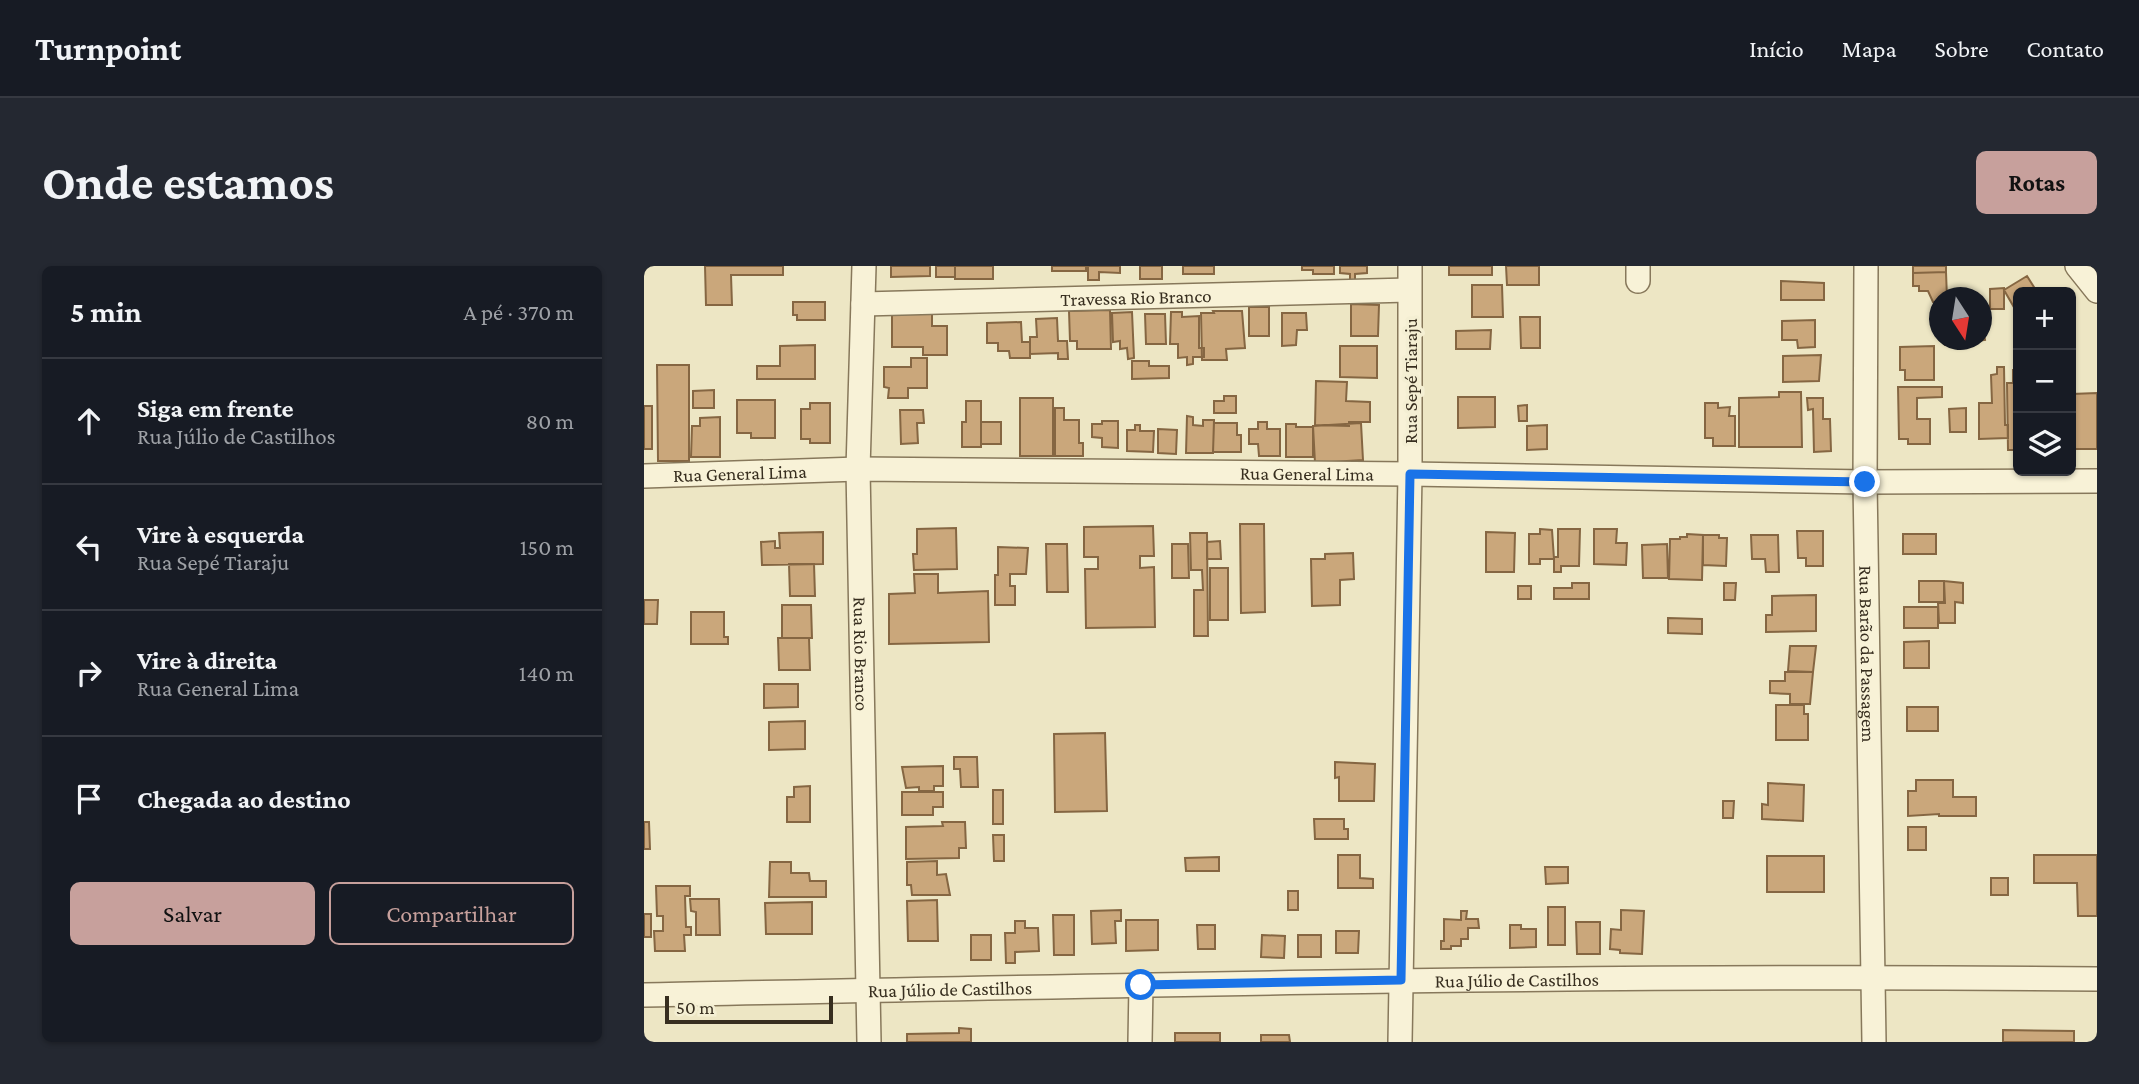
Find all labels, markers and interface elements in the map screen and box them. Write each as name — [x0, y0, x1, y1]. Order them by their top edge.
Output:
text: Turnpoint — [35, 30, 181, 67]
text: Início — [1749, 35, 1804, 62]
text: Mapa — [1842, 35, 1897, 62]
text: Sobre — [1935, 35, 1989, 62]
text: Contato — [2027, 35, 2104, 62]
button: Rotas — [1976, 151, 2097, 214]
text: Onde estamos — [42, 155, 334, 210]
street label: Travessa Rio Branco — [1060, 285, 1212, 310]
north arrow — [1929, 287, 1992, 350]
map controls — [2013, 287, 2076, 476]
button: + — [2013, 287, 2076, 350]
text: 5 min — [70, 295, 142, 328]
text: A pé · 370 m — [464, 299, 574, 325]
street label: Rua Sepé Tiaraju — [1400, 318, 1422, 444]
button: − — [2013, 350, 2076, 413]
text: Siga em frente — [137, 394, 294, 423]
icon: ahead — [70, 402, 108, 440]
text: 80 m — [526, 408, 574, 434]
button: layers — [2013, 413, 2076, 476]
text: Rua Júlio de Castilhos — [137, 423, 336, 449]
street label: Rua General Lima — [673, 461, 807, 486]
street label: Rua General Lima — [1240, 462, 1374, 485]
route end — [1849, 466, 1880, 497]
text: Vire à esquerda — [137, 520, 304, 549]
icon: left — [70, 528, 108, 566]
text: 150 m — [520, 534, 574, 560]
text: Rua Sepé Tiaraju — [137, 549, 289, 575]
street label: Rua Barão da Passagem — [1855, 565, 1879, 743]
street label: Rua Rio Branco — [849, 597, 873, 711]
text: Vire à direita — [137, 646, 277, 675]
icon: right — [70, 654, 108, 692]
text: 140 m — [519, 660, 574, 686]
text: Rua General Lima — [137, 675, 299, 701]
icon: arrive — [70, 780, 108, 818]
text: Chegada ao destino — [137, 785, 351, 814]
button: Salvar — [70, 882, 315, 945]
button: Compartilhar — [329, 882, 574, 945]
route start — [1125, 969, 1156, 1000]
street label: Rua Júlio de Castilhos — [1435, 969, 1599, 992]
street label: Rua Júlio de Castilhos — [868, 977, 1032, 1001]
scale bar — [665, 993, 833, 1025]
text: 50 m — [676, 997, 715, 1018]

